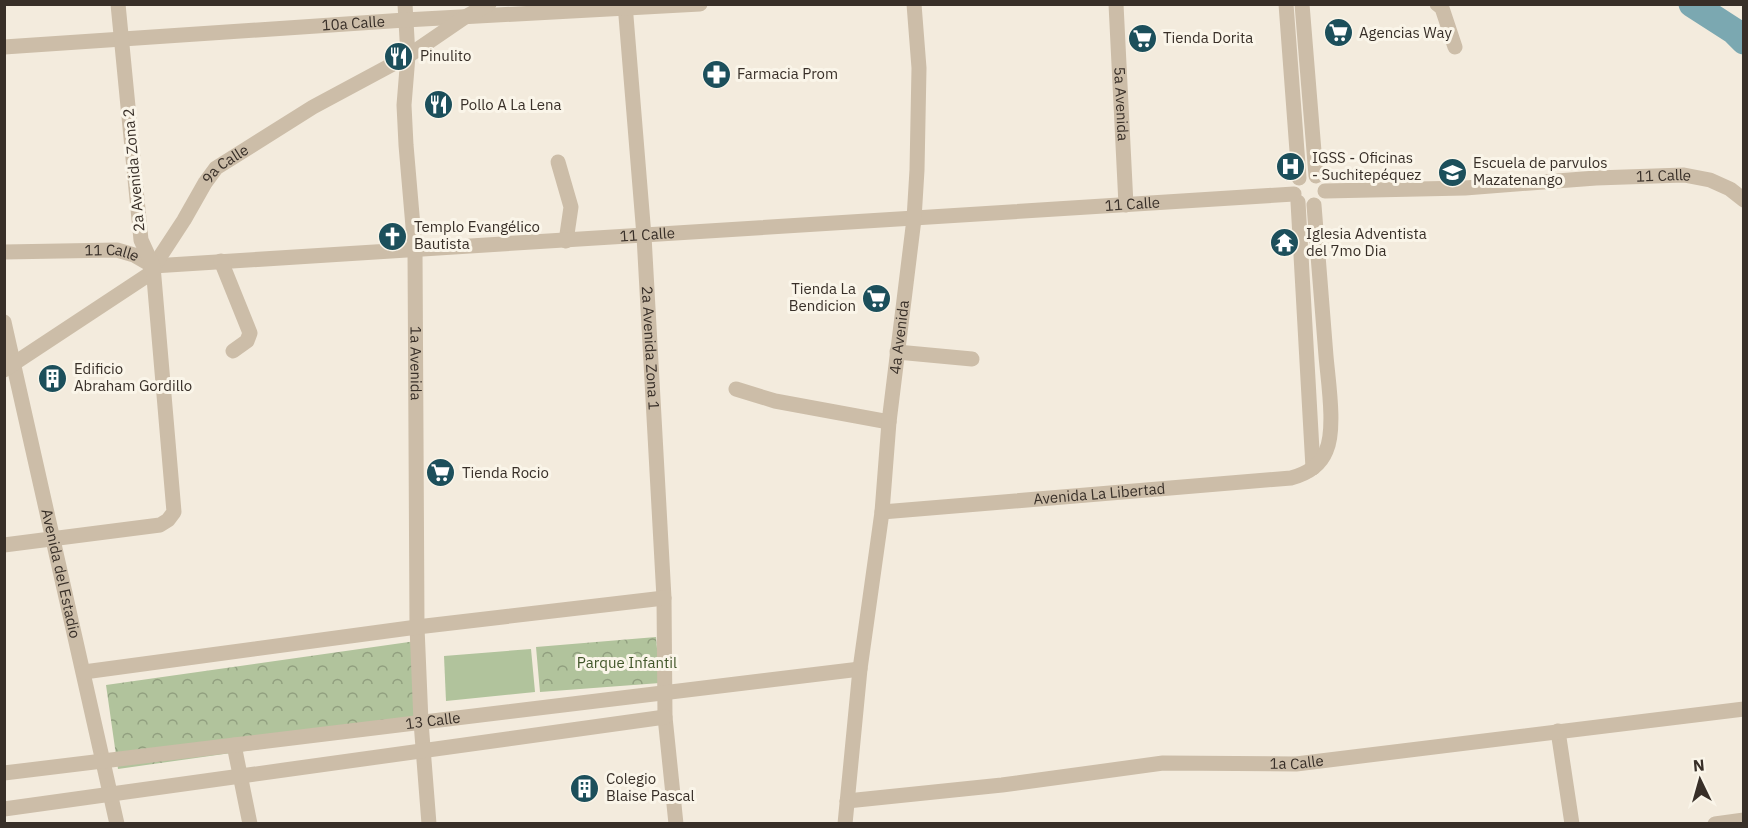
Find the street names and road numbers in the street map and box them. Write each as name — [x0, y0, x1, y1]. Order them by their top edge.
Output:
street label: 10a Calle — [321, 11, 385, 35]
street label: 5a Avenida — [1110, 66, 1133, 141]
street label: 2a Avenida Zona 2 — [119, 107, 148, 233]
street label: 9a Calle — [198, 140, 252, 187]
street label: 11 Calle — [1636, 165, 1693, 186]
street label: 11 Calle — [1104, 192, 1161, 215]
street label: 11 Calle — [619, 223, 675, 246]
street label: 11 Calle — [84, 240, 143, 265]
street label: 2a Avenida Zona 1 — [638, 286, 664, 411]
street label: 4a Avenida — [885, 299, 913, 375]
street label: 1a Avenida — [406, 326, 426, 401]
street label: Avenida La Libertad — [1033, 478, 1166, 508]
street label: Avenida del Estadio — [37, 507, 85, 640]
street label: 13 Calle — [404, 708, 461, 733]
street label: 1a Calle — [1269, 751, 1325, 773]

